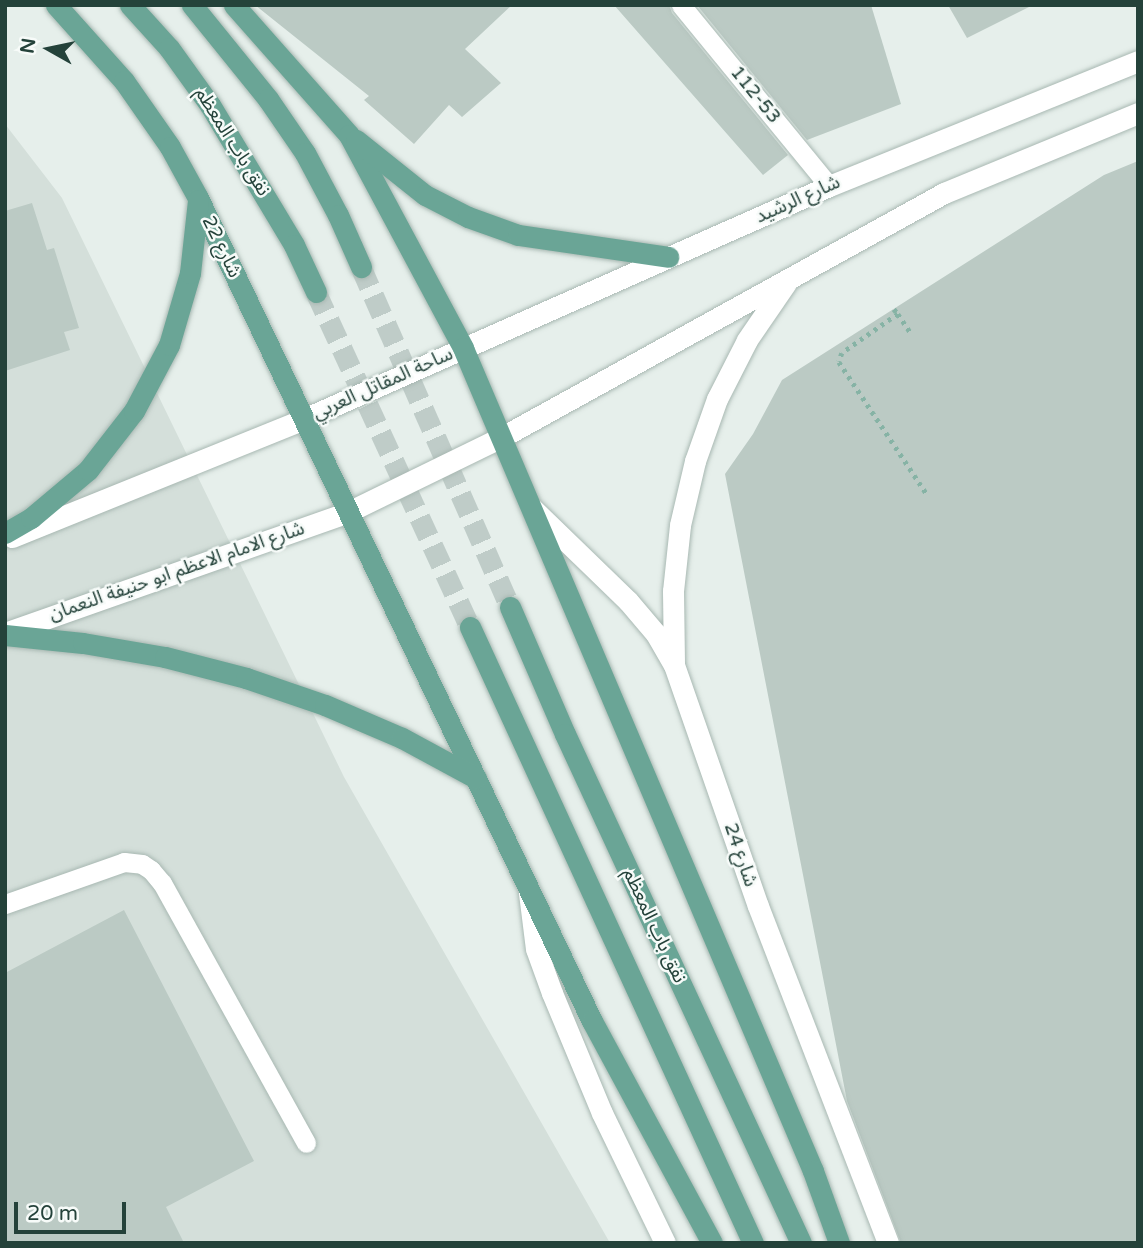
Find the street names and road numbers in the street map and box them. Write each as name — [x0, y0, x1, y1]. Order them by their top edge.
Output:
street label: 112-53 — [725, 62, 785, 128]
street label: نفق باب المعظم — [190, 83, 274, 201]
street label: شارع الرشيد — [752, 171, 844, 229]
street label: شارع 22 — [196, 212, 246, 282]
street label: ساحة المقاتل العربي — [309, 343, 457, 425]
street label: شارع الامام الاعظم ابو حنيفة النعمان — [46, 517, 308, 627]
street label: شارع 24 — [719, 820, 761, 890]
street label: نفق باب المعظم — [618, 865, 690, 987]

